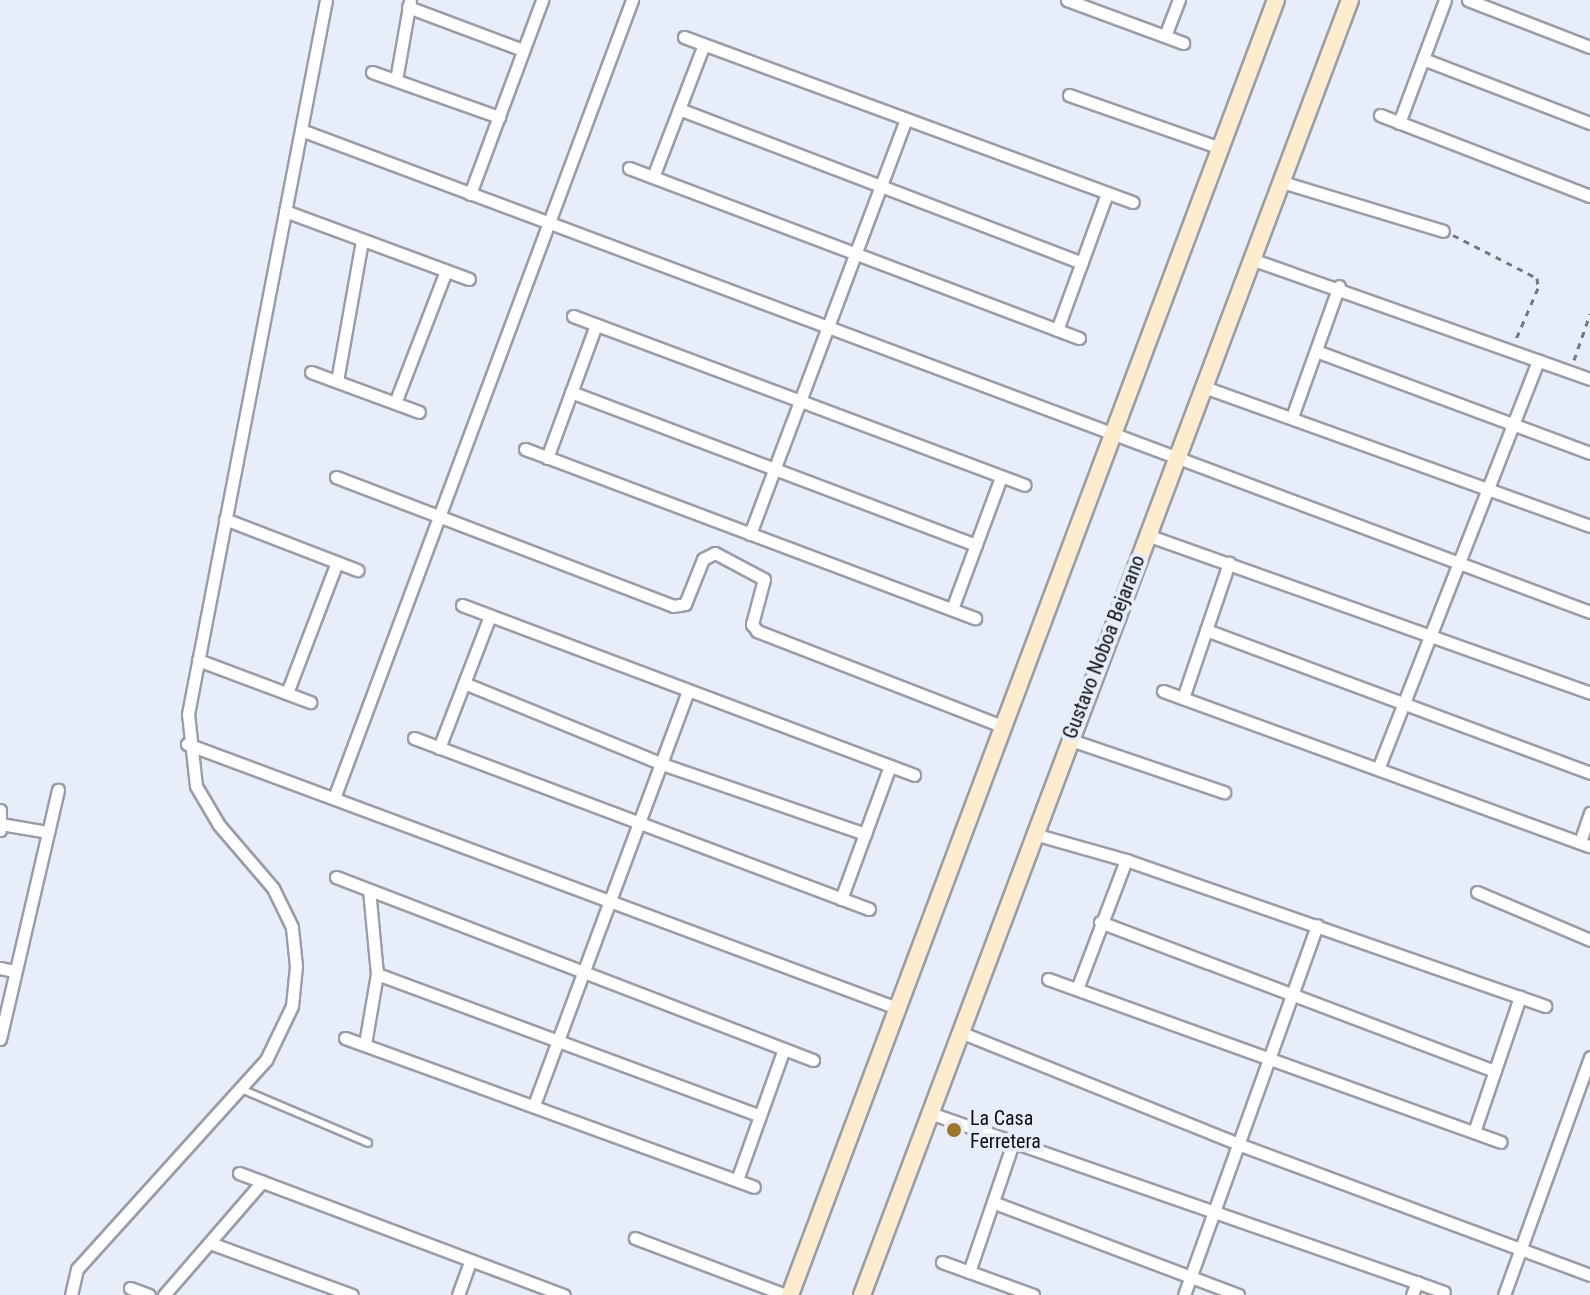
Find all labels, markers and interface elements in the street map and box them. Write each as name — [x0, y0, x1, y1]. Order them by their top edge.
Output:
street label: Gustavo Noboa Bejarano — [1058, 552, 1150, 742]
place label: La Casa Ferretera — [970, 1106, 1041, 1153]
marker: La Casa Ferretera — [945, 1121, 963, 1139]

